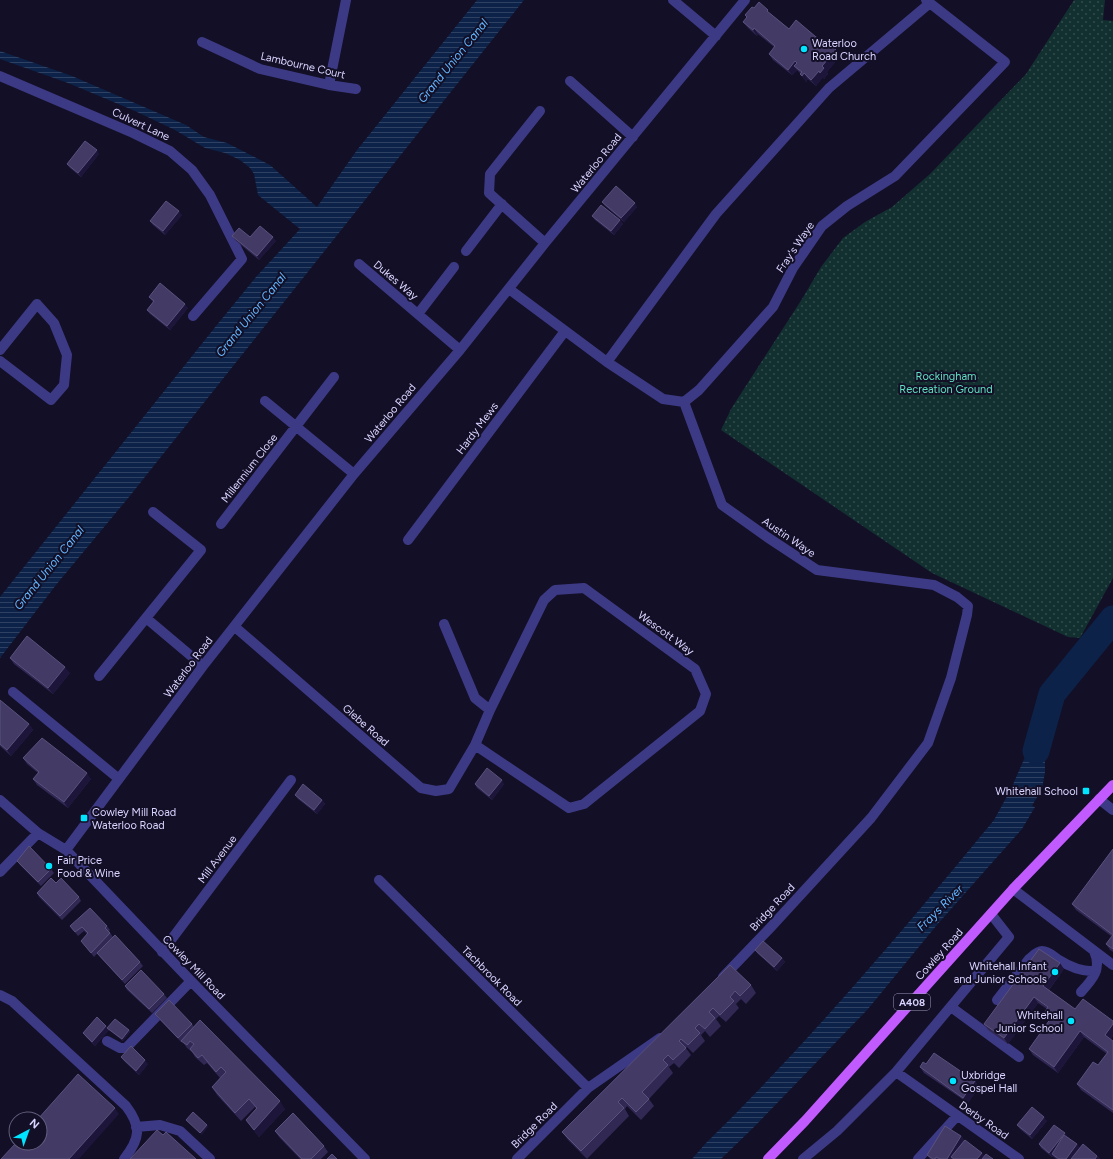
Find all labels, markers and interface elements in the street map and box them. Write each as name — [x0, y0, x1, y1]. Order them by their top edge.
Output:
water label: Grand Union Canal — [415, 16, 491, 106]
place label: Waterloo Road Church — [812, 37, 876, 63]
marker: Waterloo Road Church — [799, 44, 809, 54]
street label: Lambourne Court — [259, 49, 347, 82]
street label: Culvert Lane — [110, 105, 172, 143]
street label: Waterloo Road — [568, 131, 624, 196]
street label: Fray's Waye — [774, 219, 817, 275]
street label: Dukes Way — [371, 258, 421, 303]
water label: Grand Union Canal — [213, 270, 289, 360]
park label: Rockingham Recreation Ground — [899, 370, 993, 396]
street label: Waterloo Road — [362, 381, 419, 445]
street label: Hardy Mews — [454, 400, 501, 457]
street label: Millennium Close — [219, 431, 280, 505]
street label: Austin Waye — [760, 515, 818, 560]
water label: Grand Union Canal — [11, 523, 87, 613]
street label: Wescott Way — [635, 609, 696, 658]
street label: Waterloo Road — [161, 634, 215, 700]
street label: Glebe Road — [340, 702, 392, 749]
place label: Whitehall School — [995, 785, 1078, 798]
marker: Whitehall School — [1081, 786, 1091, 796]
place label: Cowley Mill Road Waterloo Road — [92, 806, 176, 832]
marker: Cowley Mill Road Waterloo Road — [79, 813, 89, 823]
street label: Mill Avenue — [195, 833, 240, 886]
place label: Fair Price Food & Wine — [57, 854, 120, 880]
marker: Fair Price Food & Wine — [44, 861, 54, 871]
street label: Bridge Road — [747, 881, 798, 934]
water label: Frays River — [914, 881, 967, 934]
street label: Cowley Road — [913, 926, 966, 983]
street label: Cowley Mill Road — [160, 933, 228, 1002]
street label: Tachbrook Road — [459, 944, 524, 1009]
place label: Whitehall Infant and Junior Schools — [954, 960, 1047, 986]
marker: Whitehall Infant and Junior Schools — [1050, 967, 1060, 977]
road number: A408 — [894, 994, 930, 1010]
place label: Whitehall Junior School — [996, 1009, 1063, 1035]
marker: Whitehall Junior School — [1066, 1016, 1076, 1026]
place label: Uxbridge Gospel Hall — [961, 1069, 1017, 1095]
marker: Uxbridge Gospel Hall — [948, 1076, 958, 1086]
street label: Derby Road — [956, 1099, 1011, 1142]
street label: Bridge Road — [509, 1100, 560, 1151]
north arrow — [8, 1111, 48, 1151]
text: N — [27, 1116, 42, 1132]

